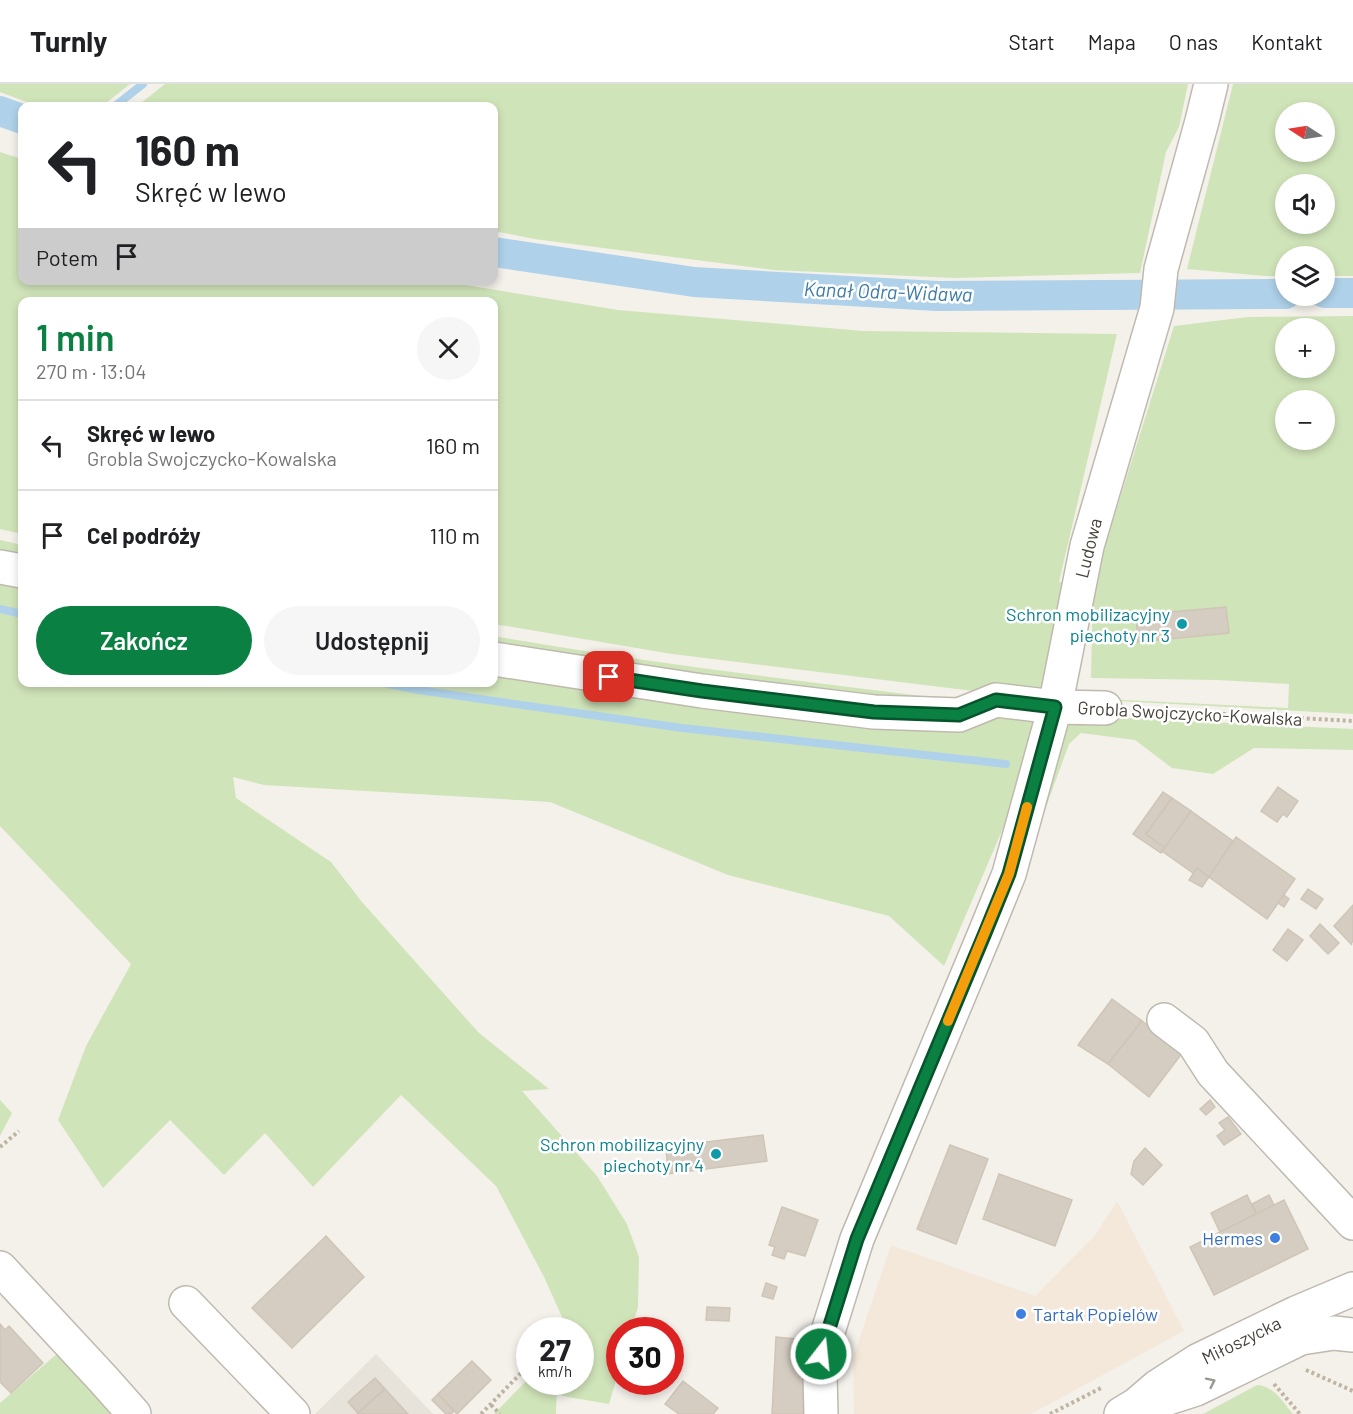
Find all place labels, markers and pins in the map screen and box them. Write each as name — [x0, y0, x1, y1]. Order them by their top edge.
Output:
place label: Schron mobilizacyjny piechoty nr 3 — [1006, 603, 1170, 646]
marker: Schron mobilizacyjny piechoty nr 3 — [1175, 617, 1189, 631]
pin — [583, 651, 634, 702]
place label: Schron mobilizacyjny piechoty nr 4 — [540, 1133, 704, 1176]
marker: Schron mobilizacyjny piechoty nr 4 — [709, 1147, 723, 1161]
place label: Hermes — [1202, 1227, 1263, 1249]
marker: Hermes — [1268, 1231, 1282, 1245]
place label: Tartak Popielów — [1033, 1303, 1158, 1325]
marker: Tartak Popielów — [1014, 1307, 1028, 1321]

